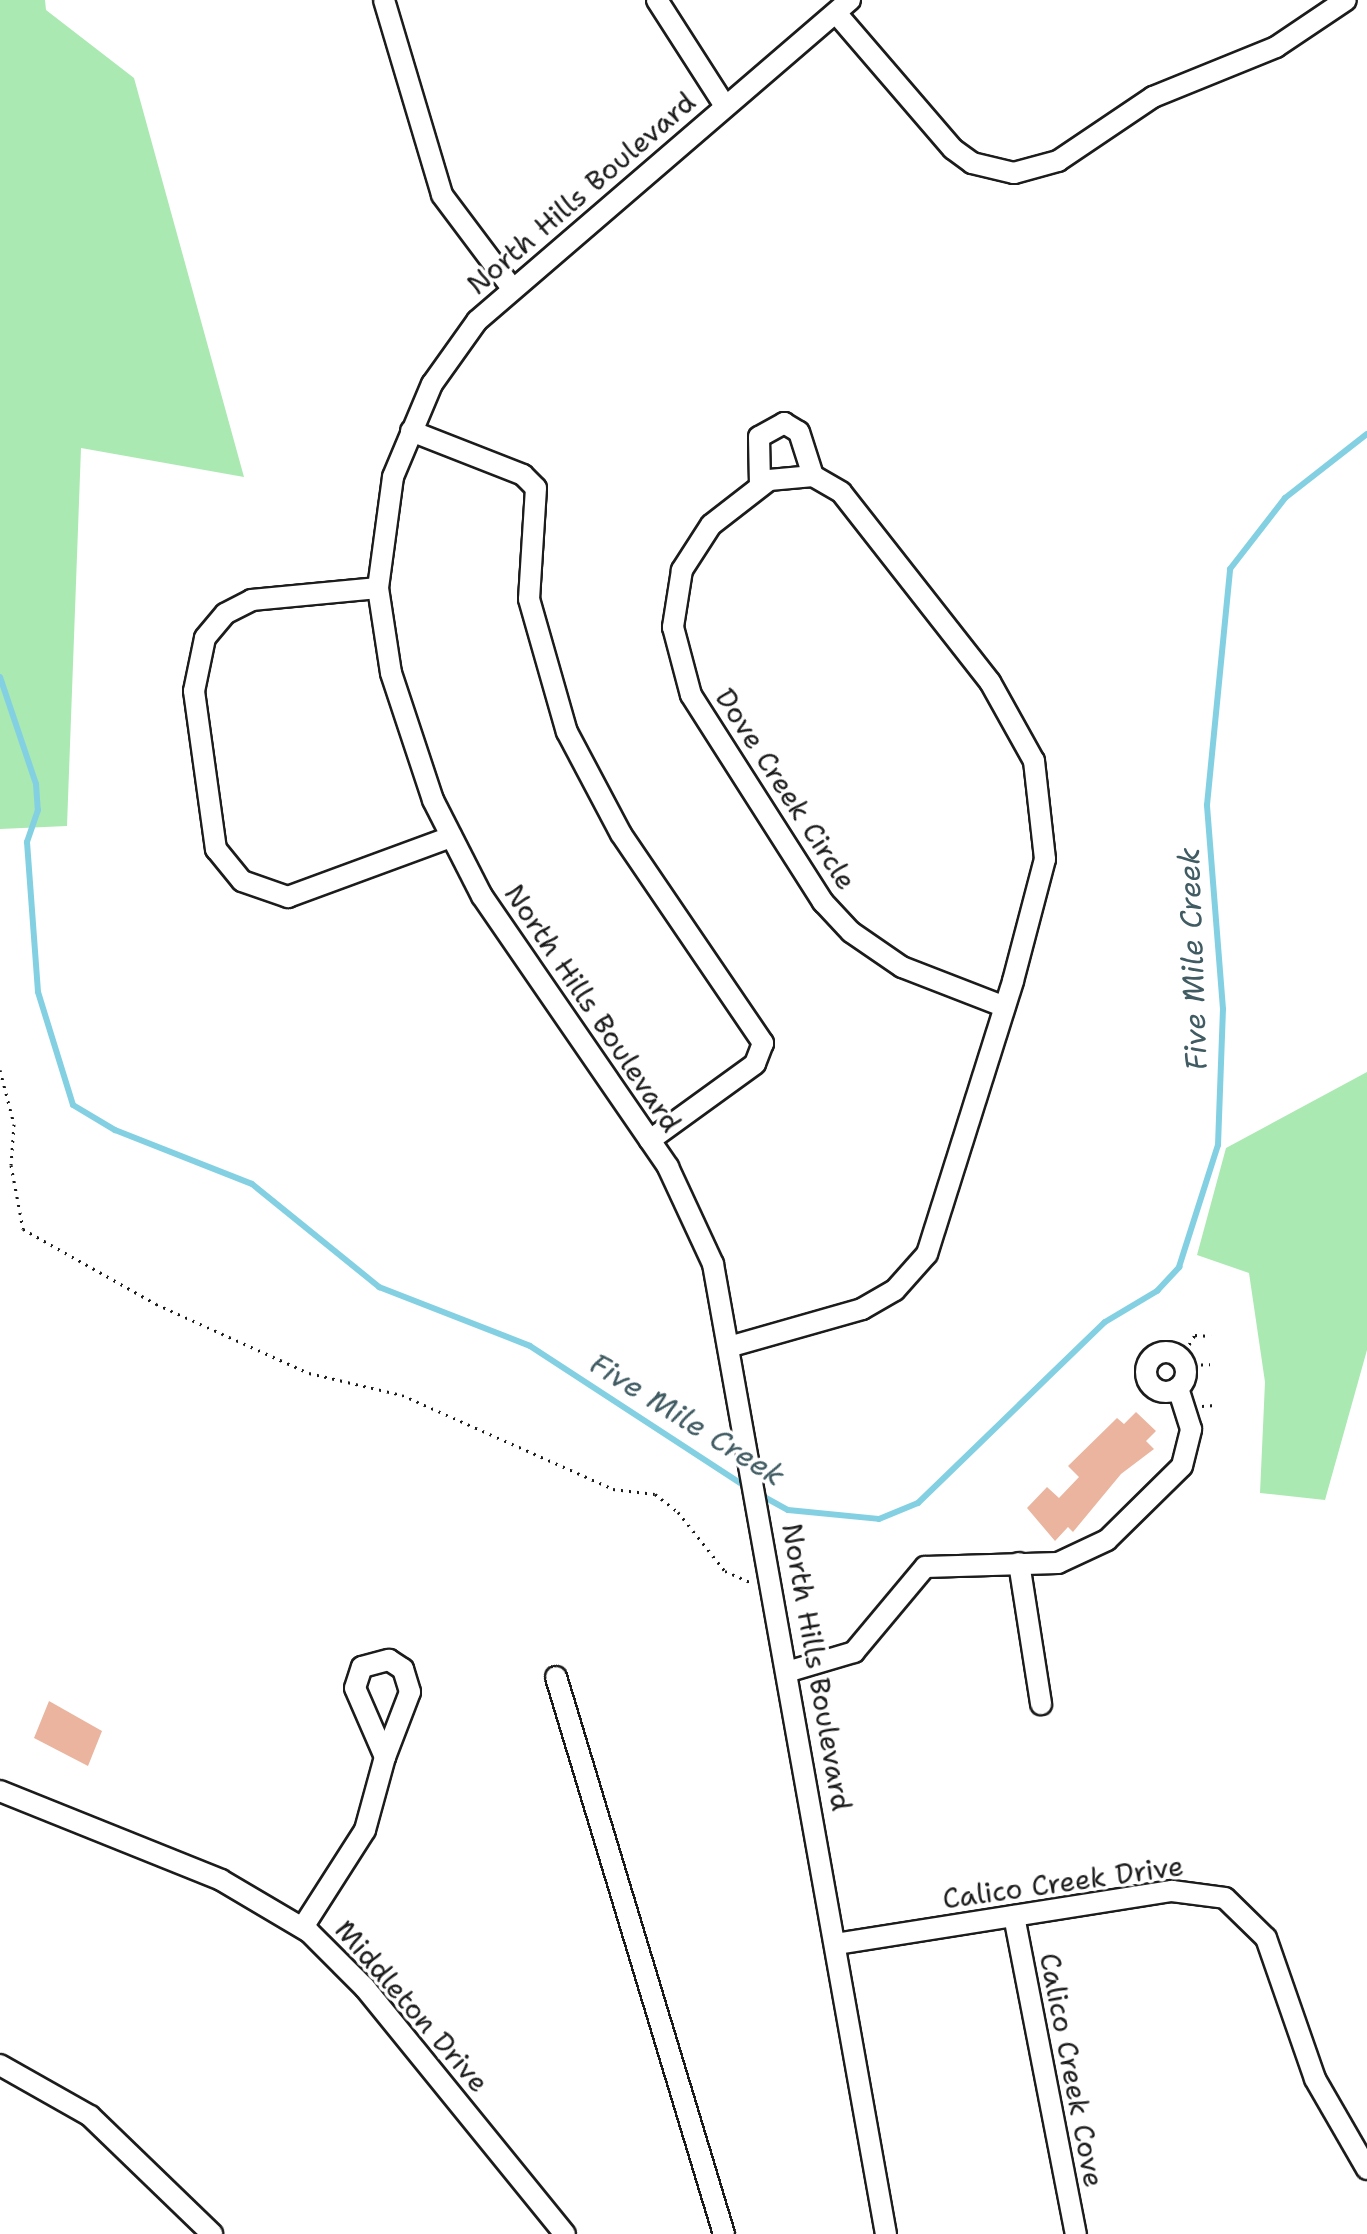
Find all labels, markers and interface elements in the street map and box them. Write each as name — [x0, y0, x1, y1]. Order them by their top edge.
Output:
street label: North Hills Boulevard — [460, 85, 702, 301]
street label: Dove Creek Circle — [708, 682, 864, 896]
water label: Five Mile Creek — [1171, 847, 1215, 1071]
street label: North Hills Boulevard — [498, 878, 688, 1138]
water label: Five Mile Creek — [583, 1346, 791, 1494]
street label: North Hills Boulevard — [775, 1521, 859, 1813]
street label: Calico Creek Drive — [940, 1848, 1186, 1916]
street label: Middleton Drive — [328, 1913, 496, 2099]
street label: Calico Creek Cove — [1033, 1950, 1111, 2190]

